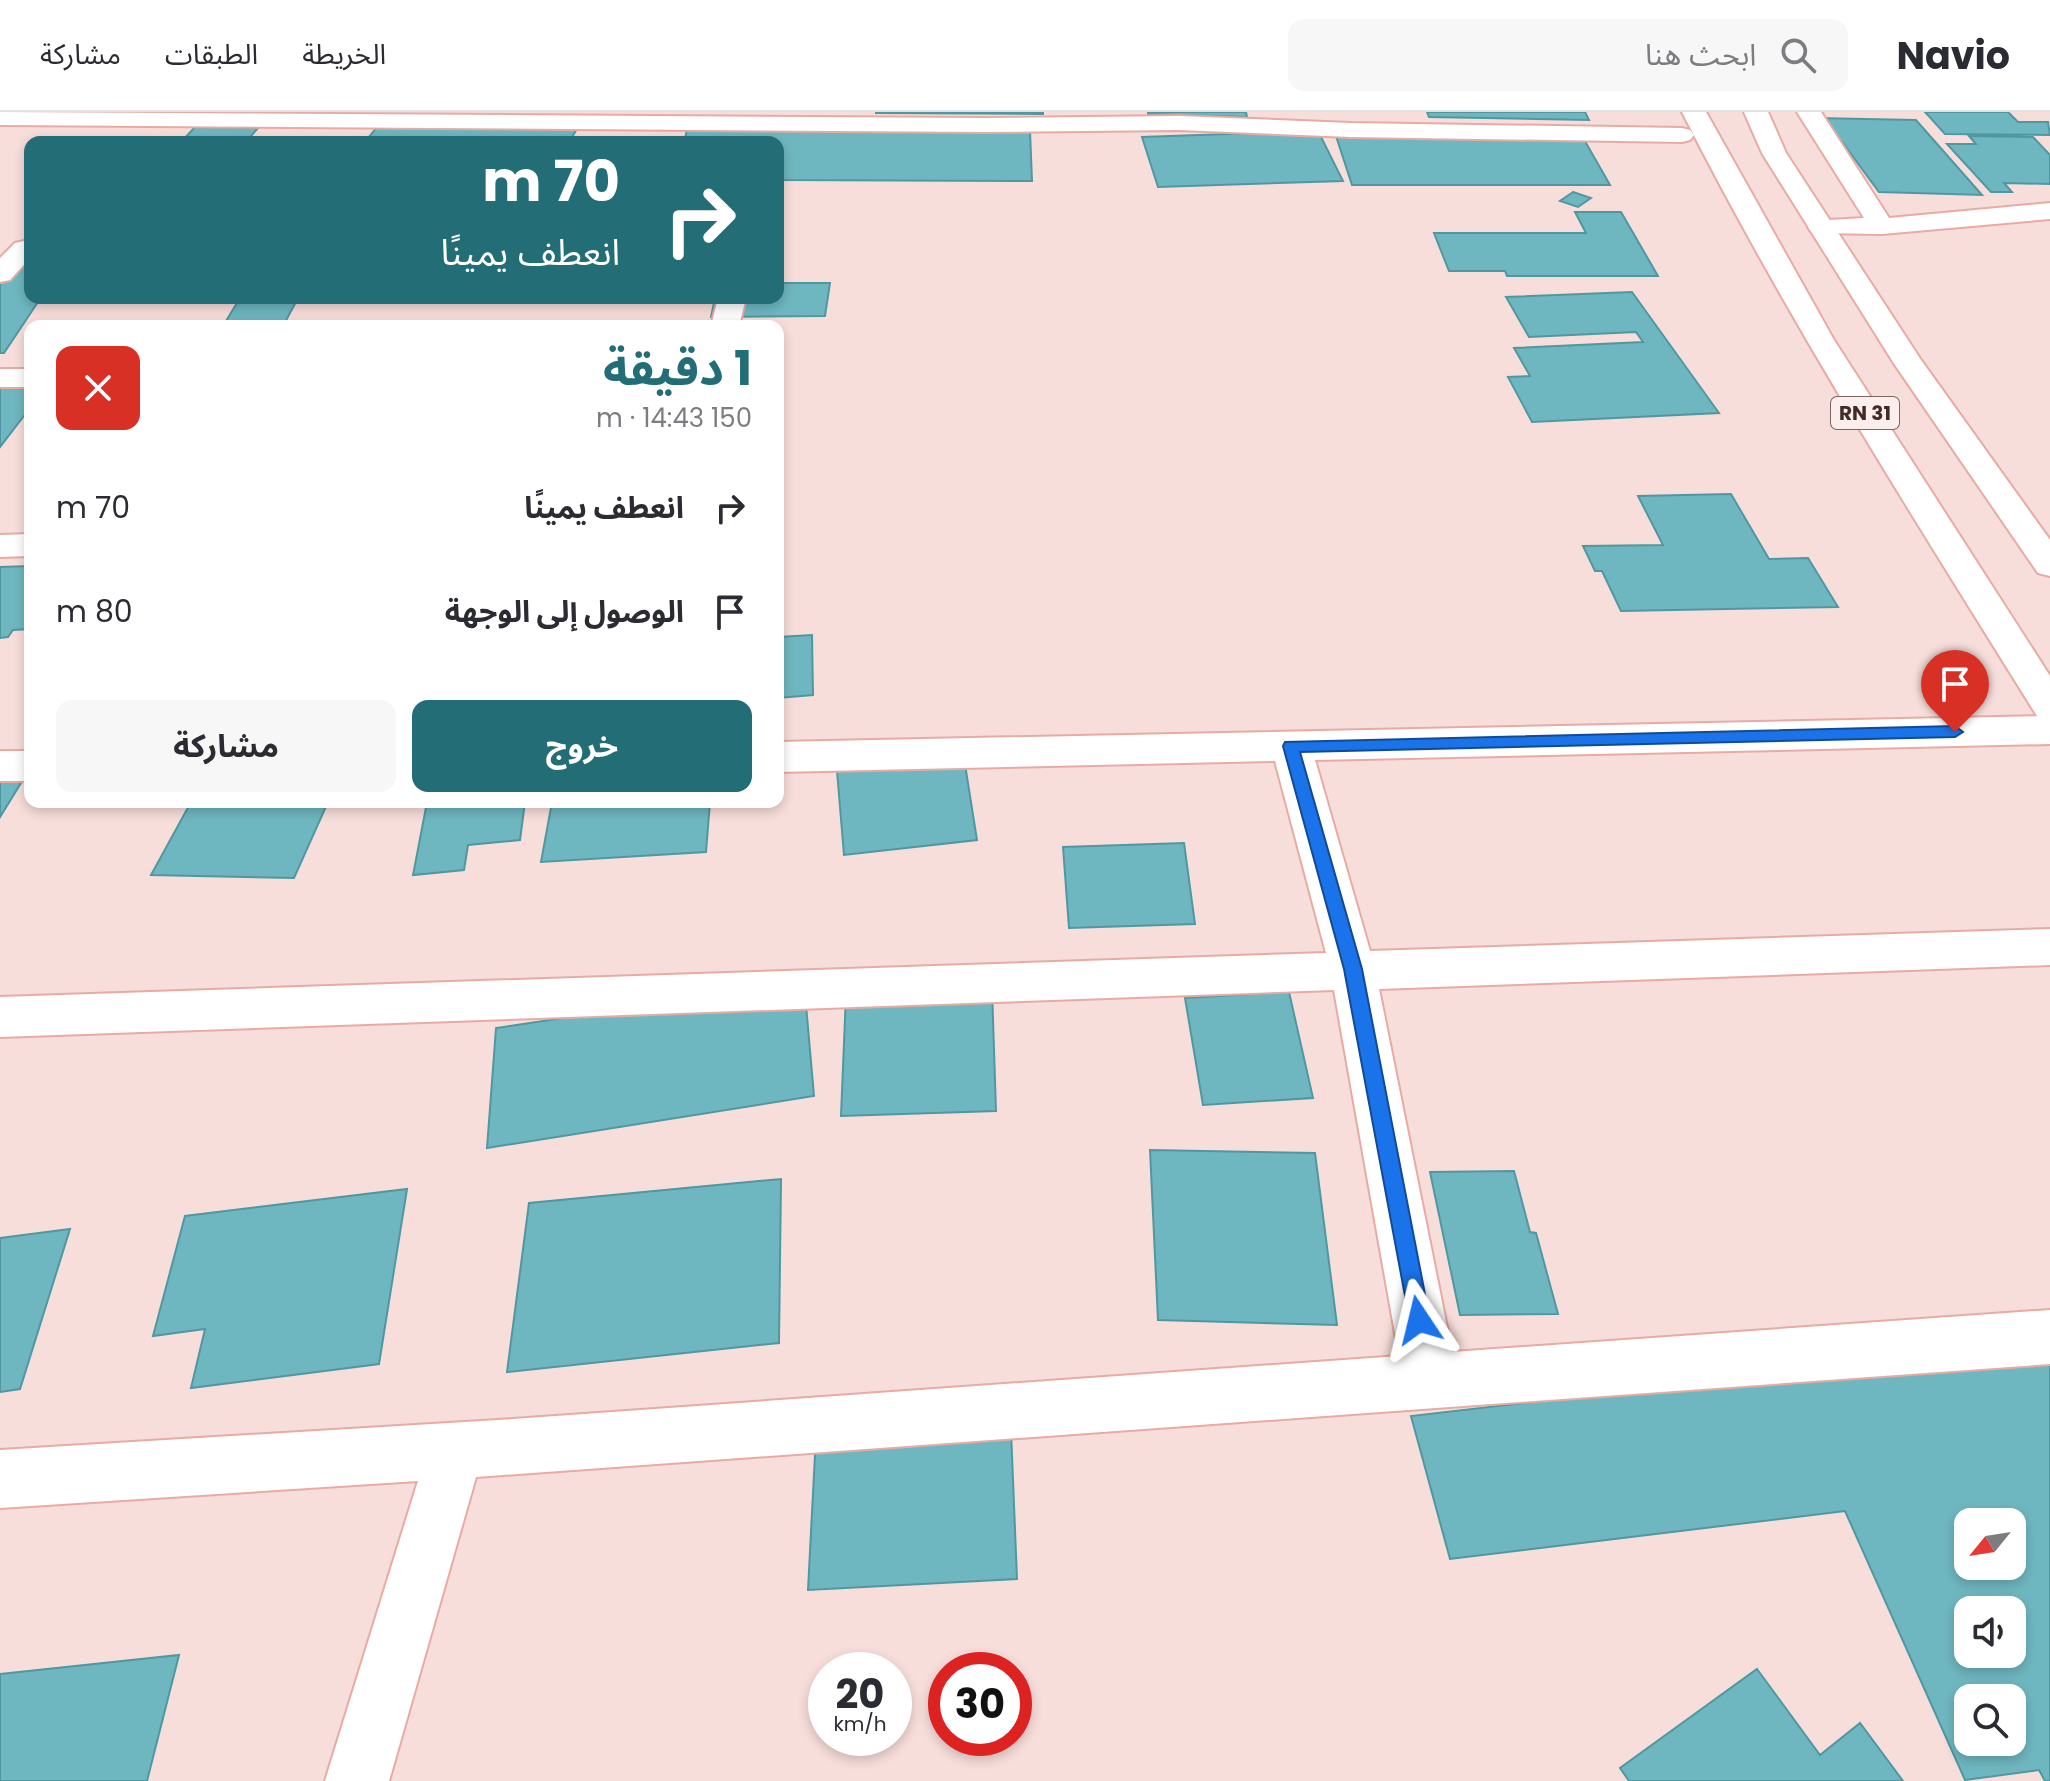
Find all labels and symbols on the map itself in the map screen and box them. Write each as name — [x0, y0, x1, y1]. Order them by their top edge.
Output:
road number: RN 31 — [1831, 397, 1899, 429]
pin — [1921, 650, 1989, 732]
position arrow — [1377, 1278, 1461, 1362]
north arrow — [1954, 1508, 2026, 1580]
speed limit sign: 30 — [928, 1652, 1032, 1756]

